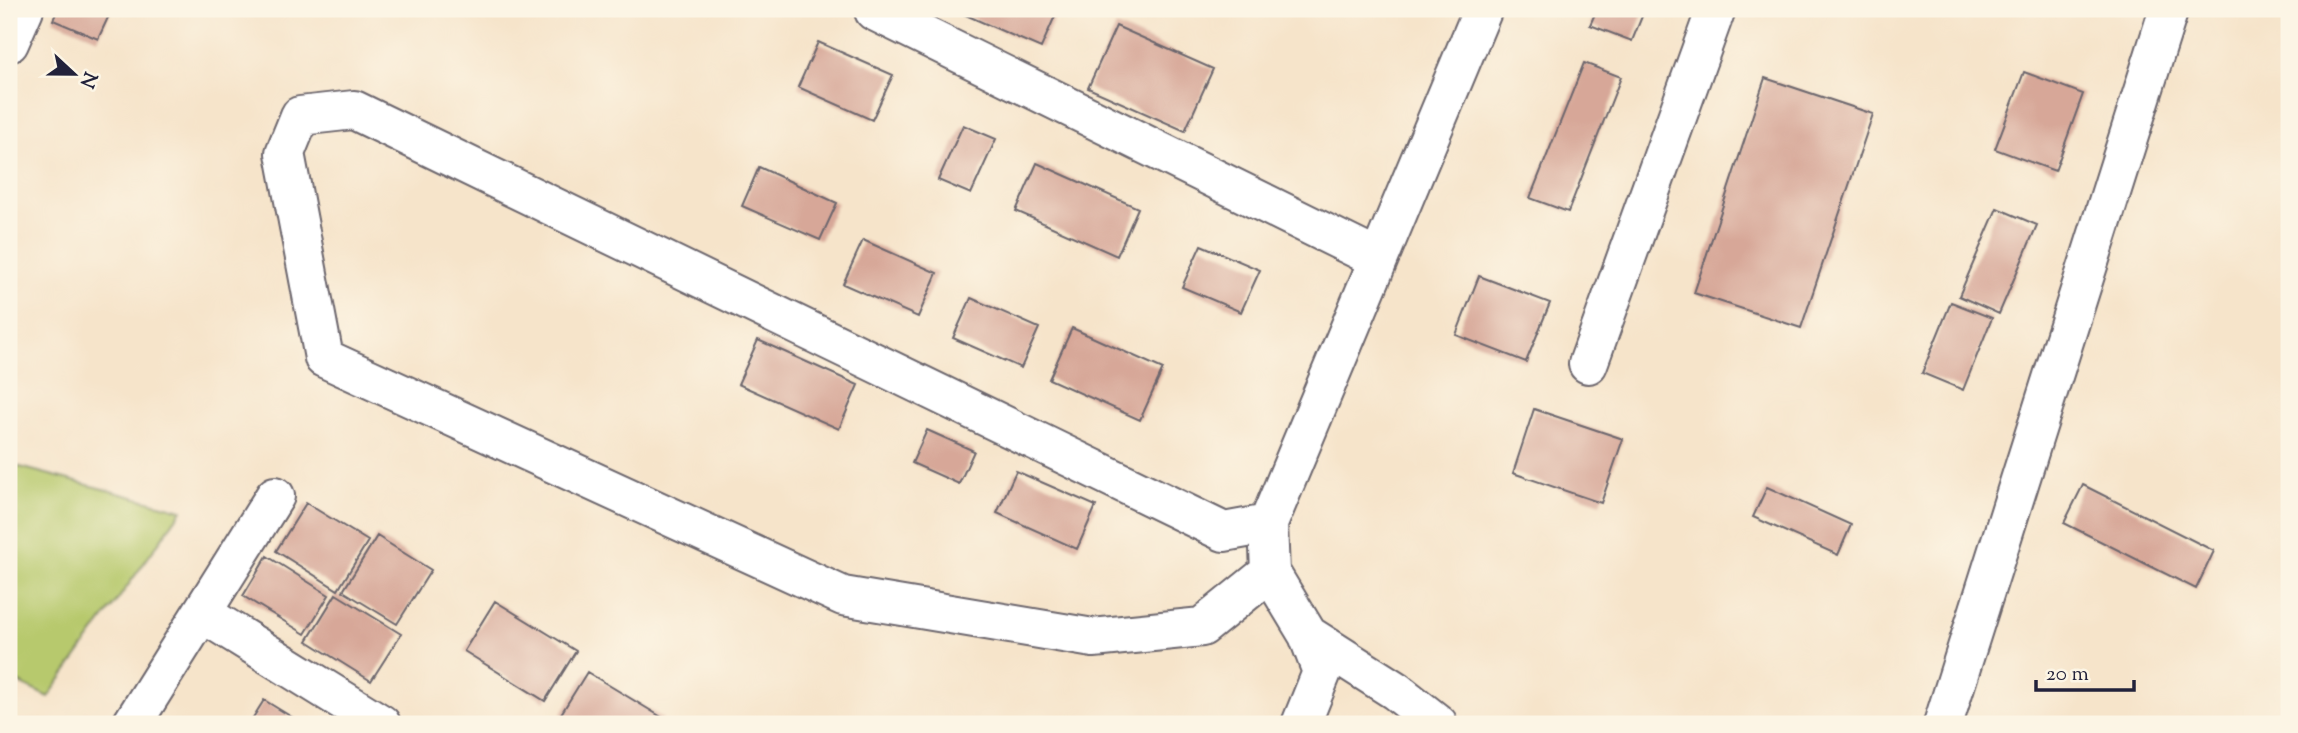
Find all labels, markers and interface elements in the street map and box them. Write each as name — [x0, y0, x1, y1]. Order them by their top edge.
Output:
north arrow — [38, 38, 108, 108]
text: N — [72, 67, 103, 92]
scale bar — [2036, 649, 2134, 693]
text: 20 m — [2046, 660, 2089, 690]

